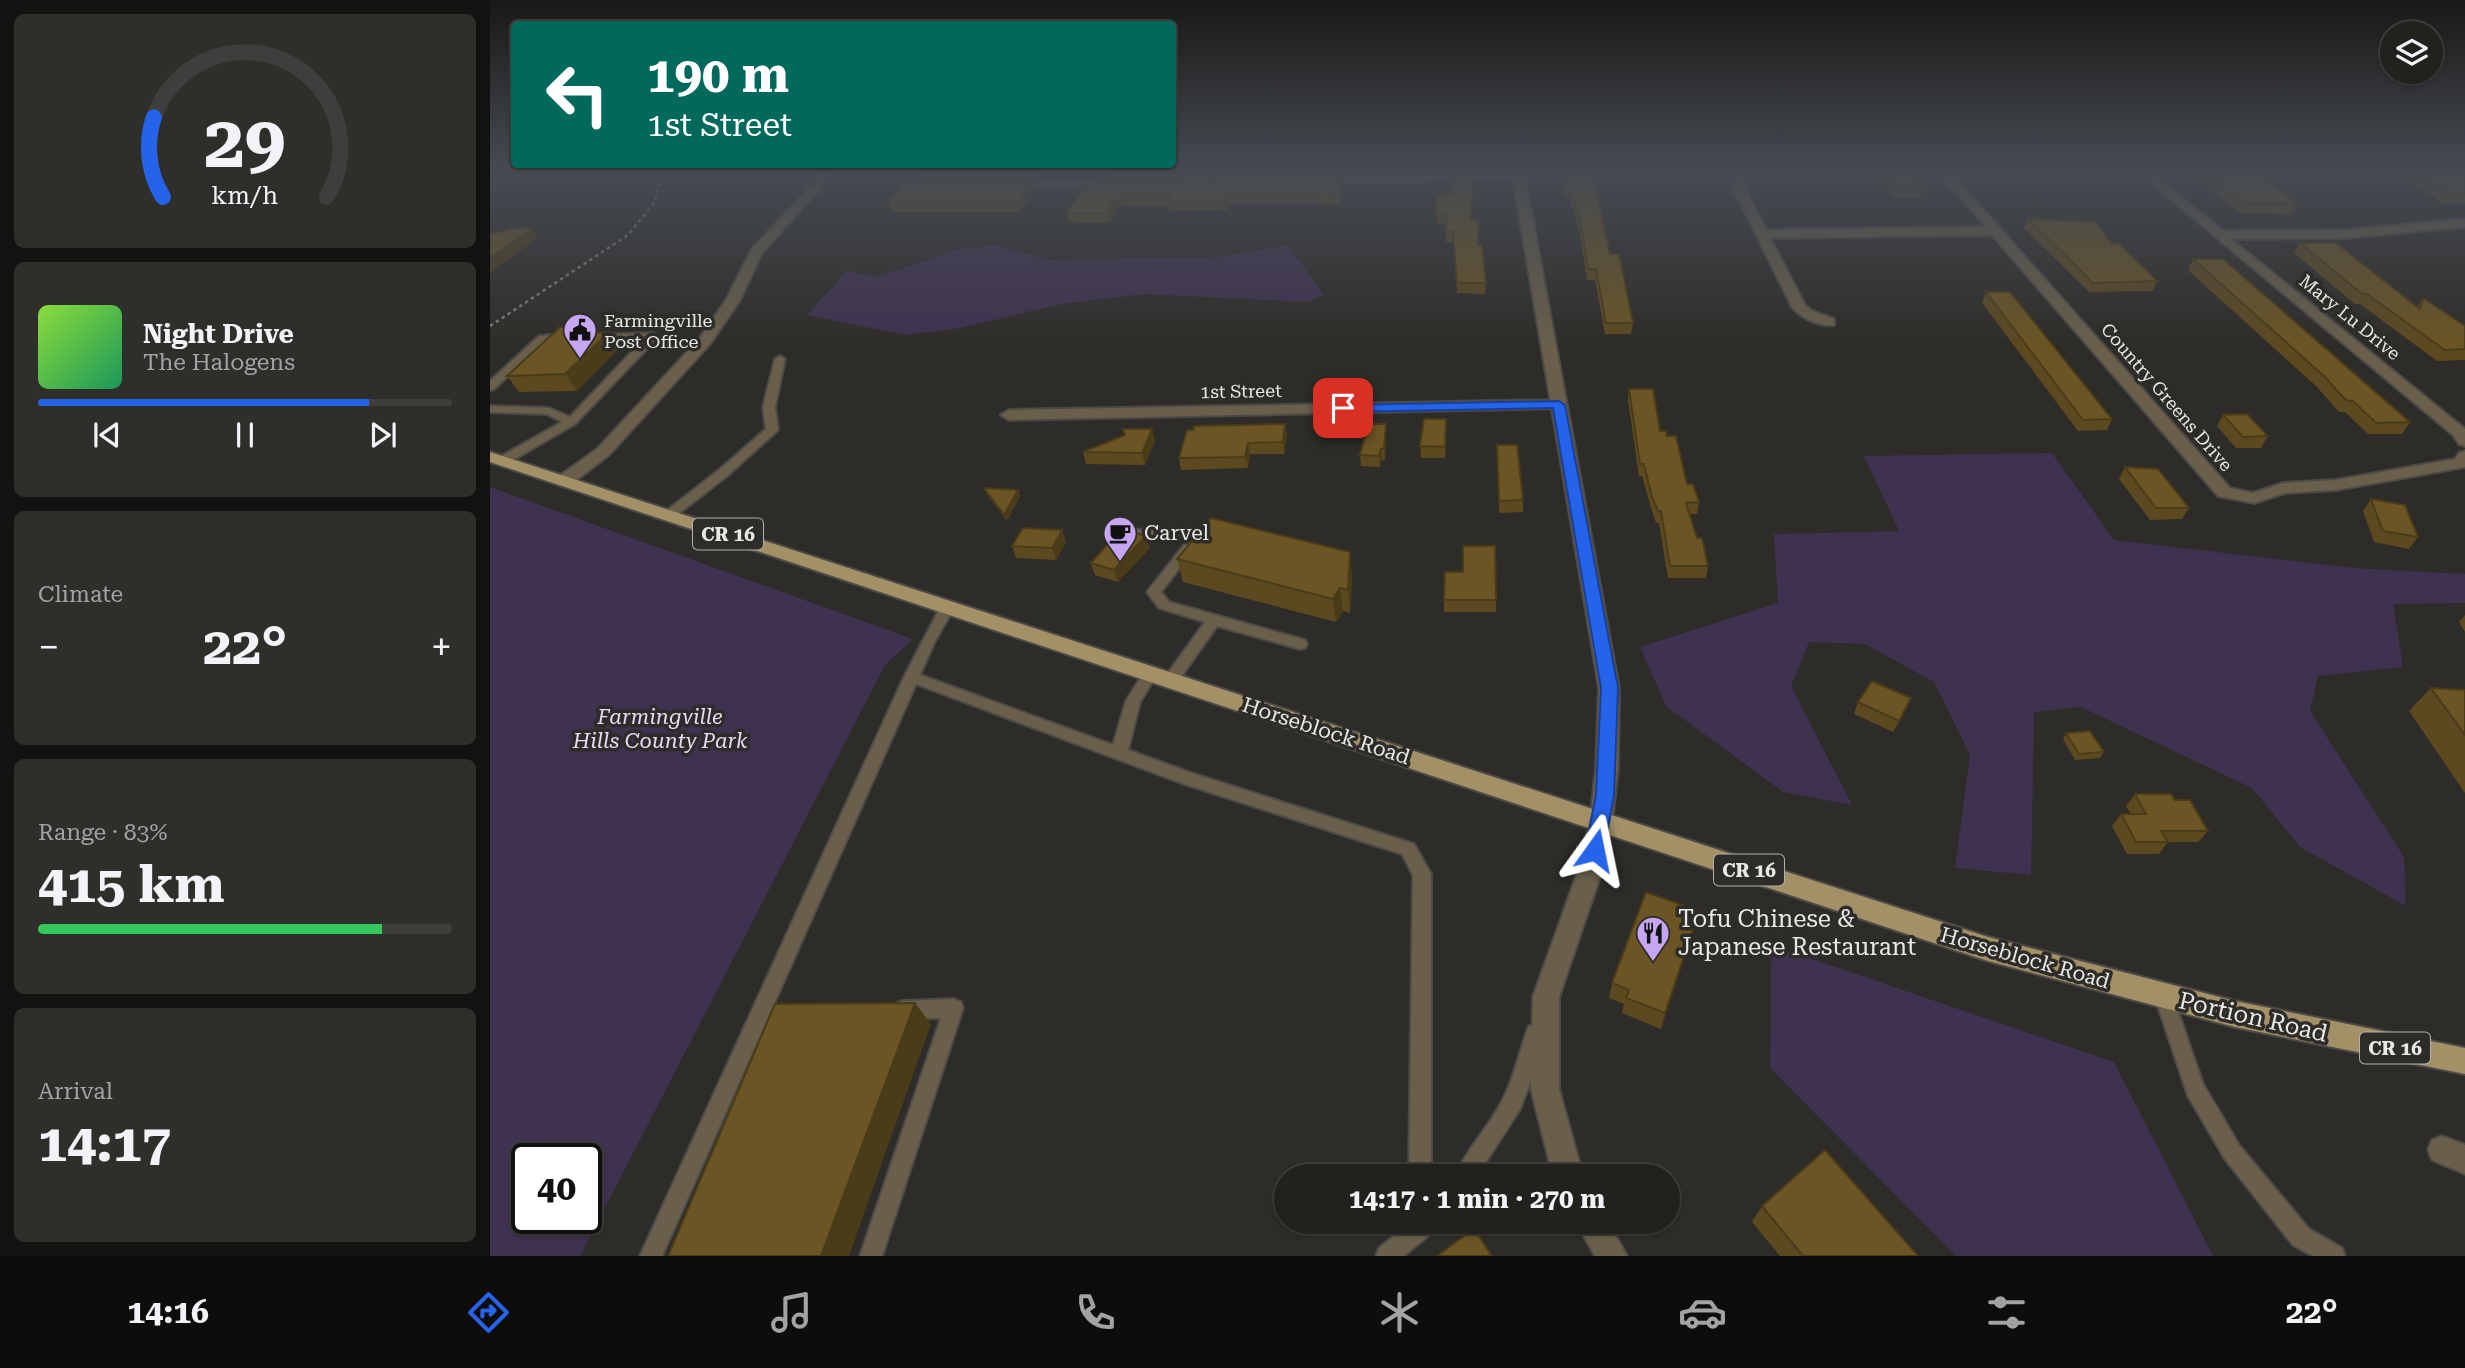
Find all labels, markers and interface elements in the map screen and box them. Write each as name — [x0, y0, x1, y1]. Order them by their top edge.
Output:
map controls — [2380, 21, 2443, 84]
button: layers — [2380, 21, 2443, 84]
text: 190 m — [647, 47, 789, 104]
icon: left — [532, 49, 623, 140]
text: 29 — [204, 101, 286, 186]
text: 1st Street — [647, 106, 792, 144]
text: km/h — [212, 181, 278, 210]
street label: Mary Lu Drive — [2295, 270, 2405, 364]
place label: Farmingville Post Office — [604, 310, 713, 352]
public building icon: Farmingville Post Office — [561, 311, 599, 360]
text: Night Drive — [143, 319, 294, 349]
street label: Country Greens Drive — [2097, 319, 2237, 475]
text: The Halogens — [143, 349, 295, 376]
pin — [1313, 378, 1373, 438]
street label: 1st Street — [1200, 380, 1282, 402]
icon: arrive — [1324, 389, 1362, 427]
icon: previous — [88, 416, 126, 454]
icon: pause — [226, 416, 264, 454]
icon: next — [364, 416, 402, 454]
cafe icon: Carvel — [1101, 514, 1139, 563]
road number: CR 16 — [693, 519, 763, 550]
place label: Carvel — [1144, 521, 1210, 545]
text: Climate — [38, 581, 123, 608]
text: 22° — [203, 616, 287, 677]
text: − — [38, 625, 59, 669]
text: + — [431, 625, 452, 669]
street label: Horseblock Road — [1239, 693, 1413, 770]
park label: Farmingville Hills County Park — [572, 705, 748, 753]
position arrow — [1558, 813, 1632, 887]
text: Range · 83% — [38, 819, 167, 846]
text: 415 km — [38, 854, 225, 915]
road number: CR 16 — [1714, 855, 1784, 886]
place label: Tofu Chinese & Japanese Restaurant — [1678, 905, 1916, 961]
restaurant icon: Tofu Chinese & Japanese Restaurant — [1634, 914, 1672, 963]
street label: Horseblock Road — [1938, 922, 2113, 994]
street label: Portion Road — [2176, 986, 2330, 1048]
road number: CR 16 — [2360, 1032, 2430, 1064]
text: Arrival — [38, 1078, 113, 1105]
text: 14:17 — [38, 1113, 171, 1174]
speed limit sign: 40 — [511, 1143, 602, 1234]
text: 14:17 · 1 min · 270 m — [1349, 1184, 1605, 1214]
icon: directions — [464, 1288, 513, 1337]
icon: music — [767, 1288, 816, 1337]
icon: phone — [1071, 1288, 1120, 1337]
icon: climate — [1375, 1288, 1424, 1337]
icon: car — [1678, 1288, 1727, 1337]
icon: filters — [1982, 1288, 2031, 1337]
text: 14:16 — [127, 1293, 209, 1331]
text: 22° — [2286, 1293, 2338, 1331]

